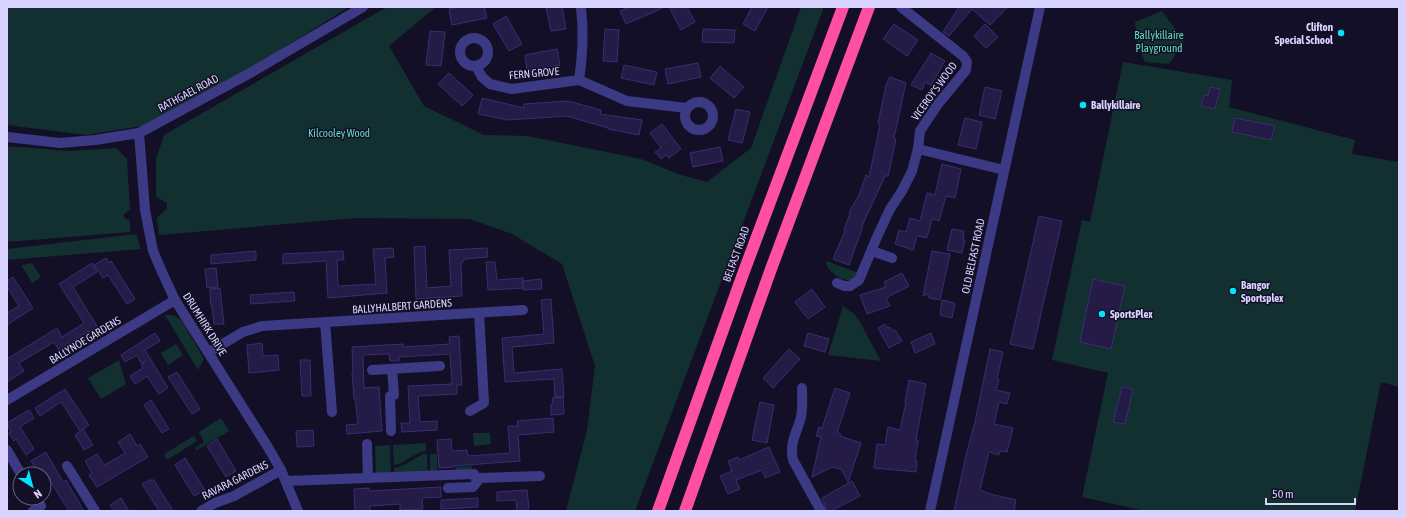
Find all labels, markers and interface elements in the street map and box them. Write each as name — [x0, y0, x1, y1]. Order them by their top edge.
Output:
place label: Clifton Special School — [1275, 21, 1334, 46]
marker: Clifton Special School — [1336, 28, 1346, 38]
park label: Ballykillaire Playground — [1134, 29, 1184, 54]
street label: VICEROY'S WOOD — [909, 60, 959, 122]
street label: FERN GROVE — [508, 65, 560, 81]
street label: RATHGAEL ROAD — [156, 72, 220, 114]
place label: Ballykillaire — [1091, 99, 1141, 111]
marker: Ballykillaire — [1078, 100, 1088, 110]
park label: Kilcooley Wood — [308, 127, 370, 139]
street label: OLD BELFAST ROAD — [959, 217, 987, 295]
street label: BELFAST ROAD — [720, 225, 752, 283]
place label: Bangor Sportsplex — [1241, 279, 1284, 304]
marker: Bangor Sportsplex — [1228, 286, 1238, 296]
street label: DRUMHIRK DRIVE — [181, 290, 229, 358]
street label: BALLYHALBERT GARDENS — [352, 297, 453, 315]
place label: SportsPlex — [1110, 308, 1153, 320]
marker: SportsPlex — [1097, 309, 1107, 319]
street label: BALLYNOE GARDENS — [47, 314, 123, 366]
street label: RAVARA GARDENS — [200, 458, 270, 502]
north arrow — [12, 466, 52, 506]
scale bar — [1266, 480, 1355, 506]
text: N — [32, 487, 44, 501]
text: 50 m — [1272, 487, 1294, 501]

